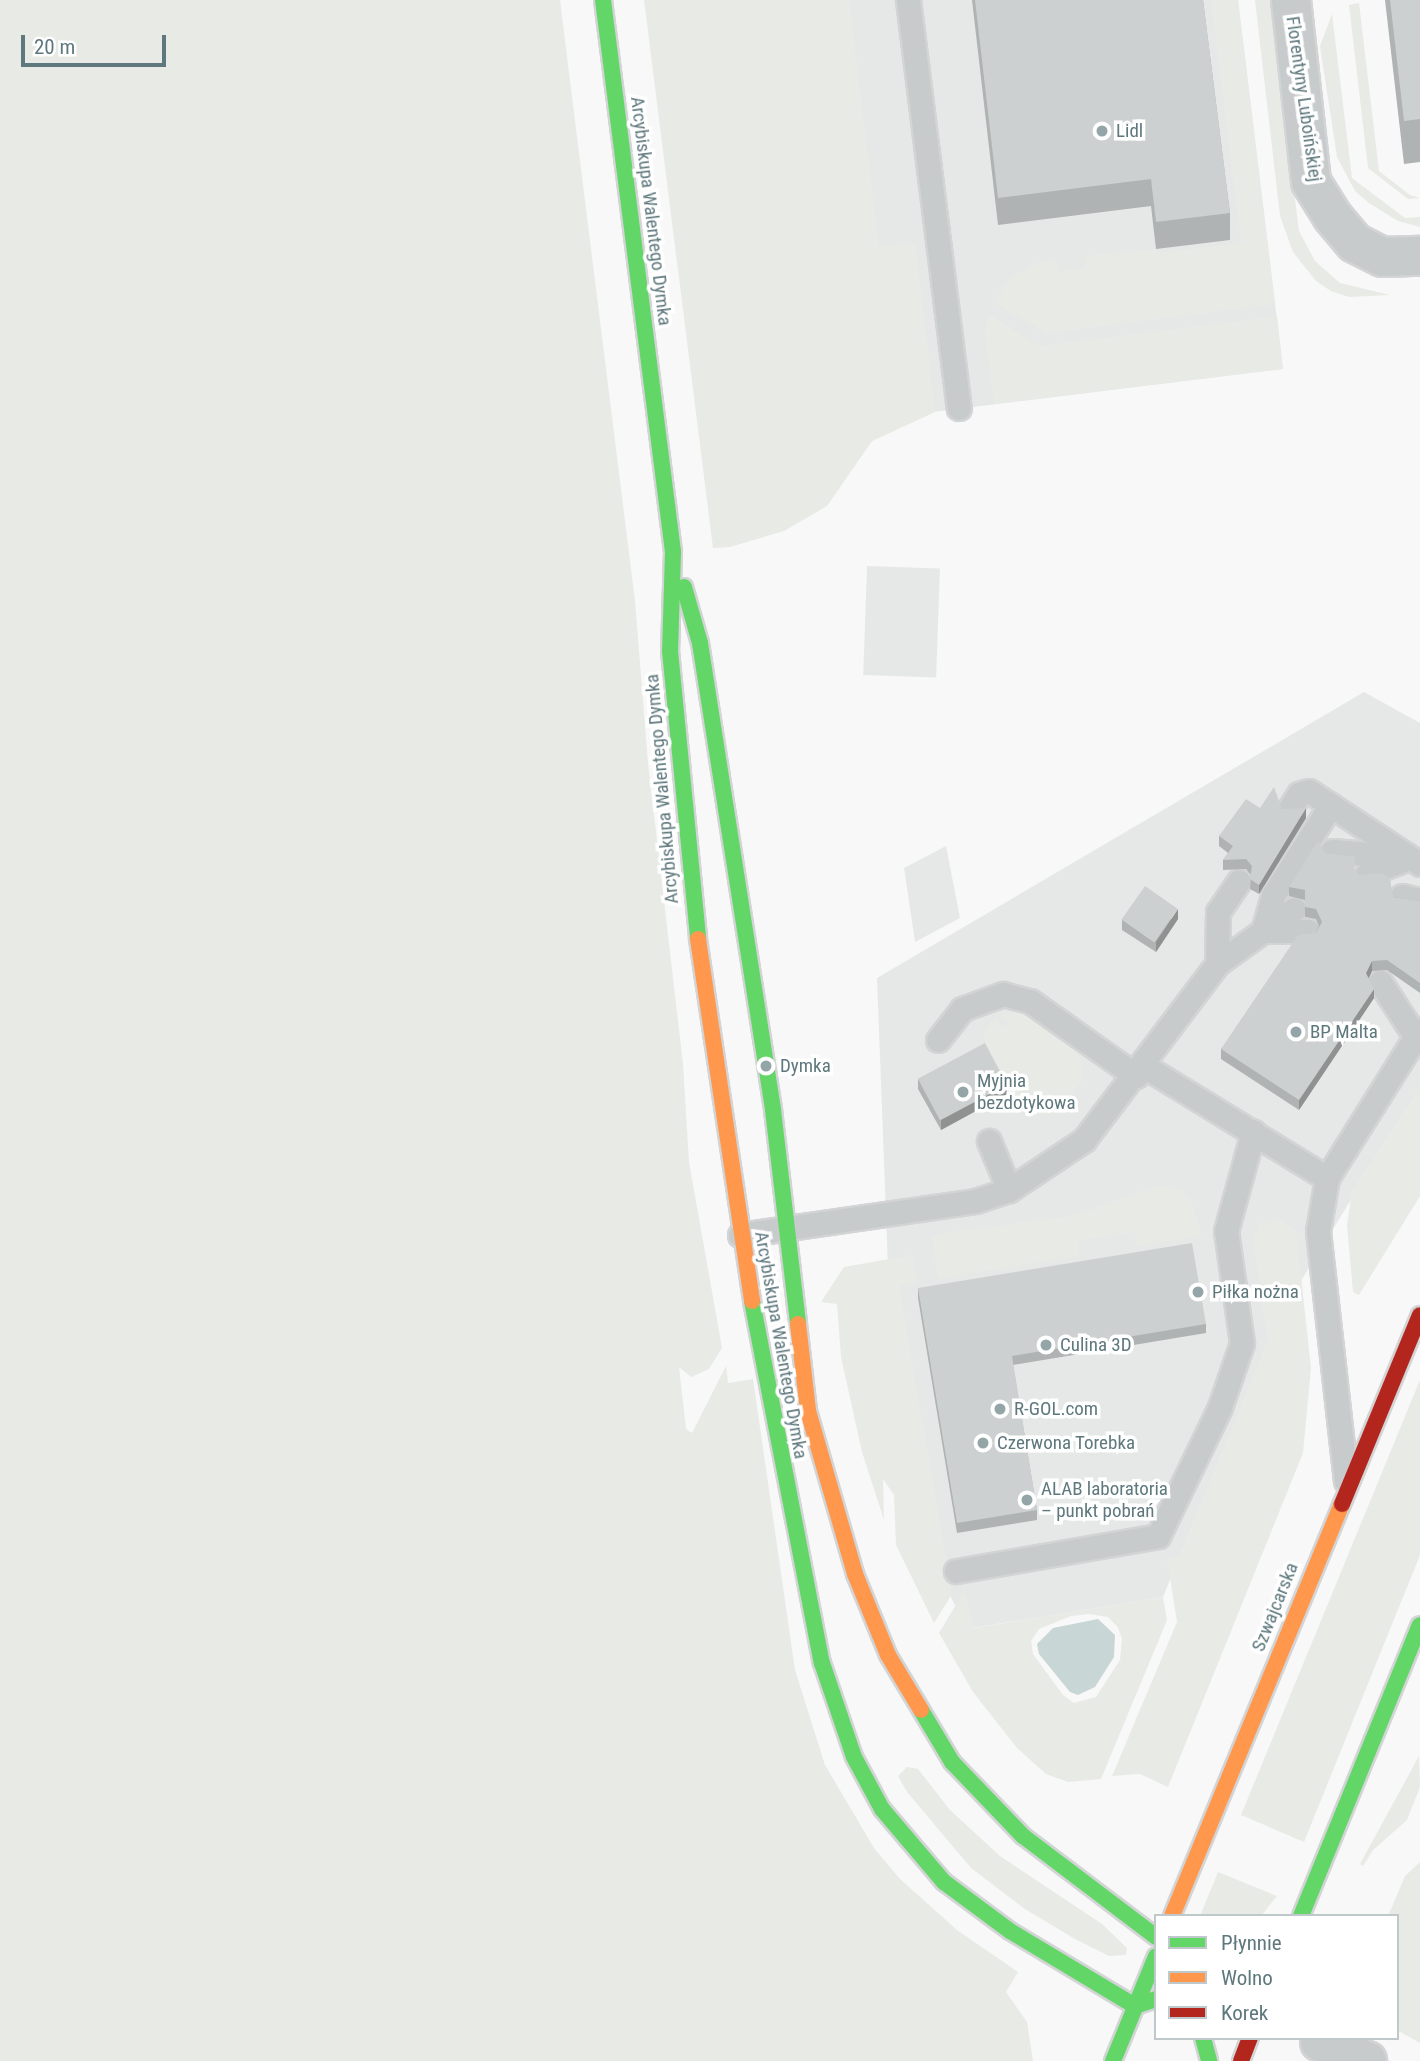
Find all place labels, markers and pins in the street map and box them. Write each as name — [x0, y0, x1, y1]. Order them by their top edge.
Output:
place label: Lidl — [1116, 120, 1143, 142]
marker: Lidl — [1094, 123, 1110, 139]
place label: BP Malta — [1310, 1021, 1378, 1043]
marker: BP Malta — [1288, 1024, 1304, 1040]
place label: Dymka — [780, 1055, 831, 1077]
marker: Dymka — [758, 1058, 774, 1074]
place label: Myjnia bezdotykowa — [977, 1070, 1076, 1114]
marker: Myjnia bezdotykowa — [955, 1084, 971, 1100]
place label: Piłka nożna — [1212, 1281, 1299, 1303]
marker: Piłka nożna — [1190, 1284, 1206, 1300]
place label: Culina 3D — [1060, 1334, 1132, 1356]
marker: Culina 3D — [1038, 1337, 1054, 1353]
place label: R-GOL.com — [1014, 1398, 1098, 1420]
marker: R-GOL.com — [992, 1401, 1008, 1417]
place label: Czerwona Torebka — [997, 1432, 1135, 1454]
marker: Czerwona Torebka — [975, 1435, 991, 1451]
place label: ALAB laboratoria – punkt pobrań — [1041, 1478, 1168, 1522]
marker: ALAB laboratoria – punkt pobrań — [1019, 1492, 1035, 1508]

